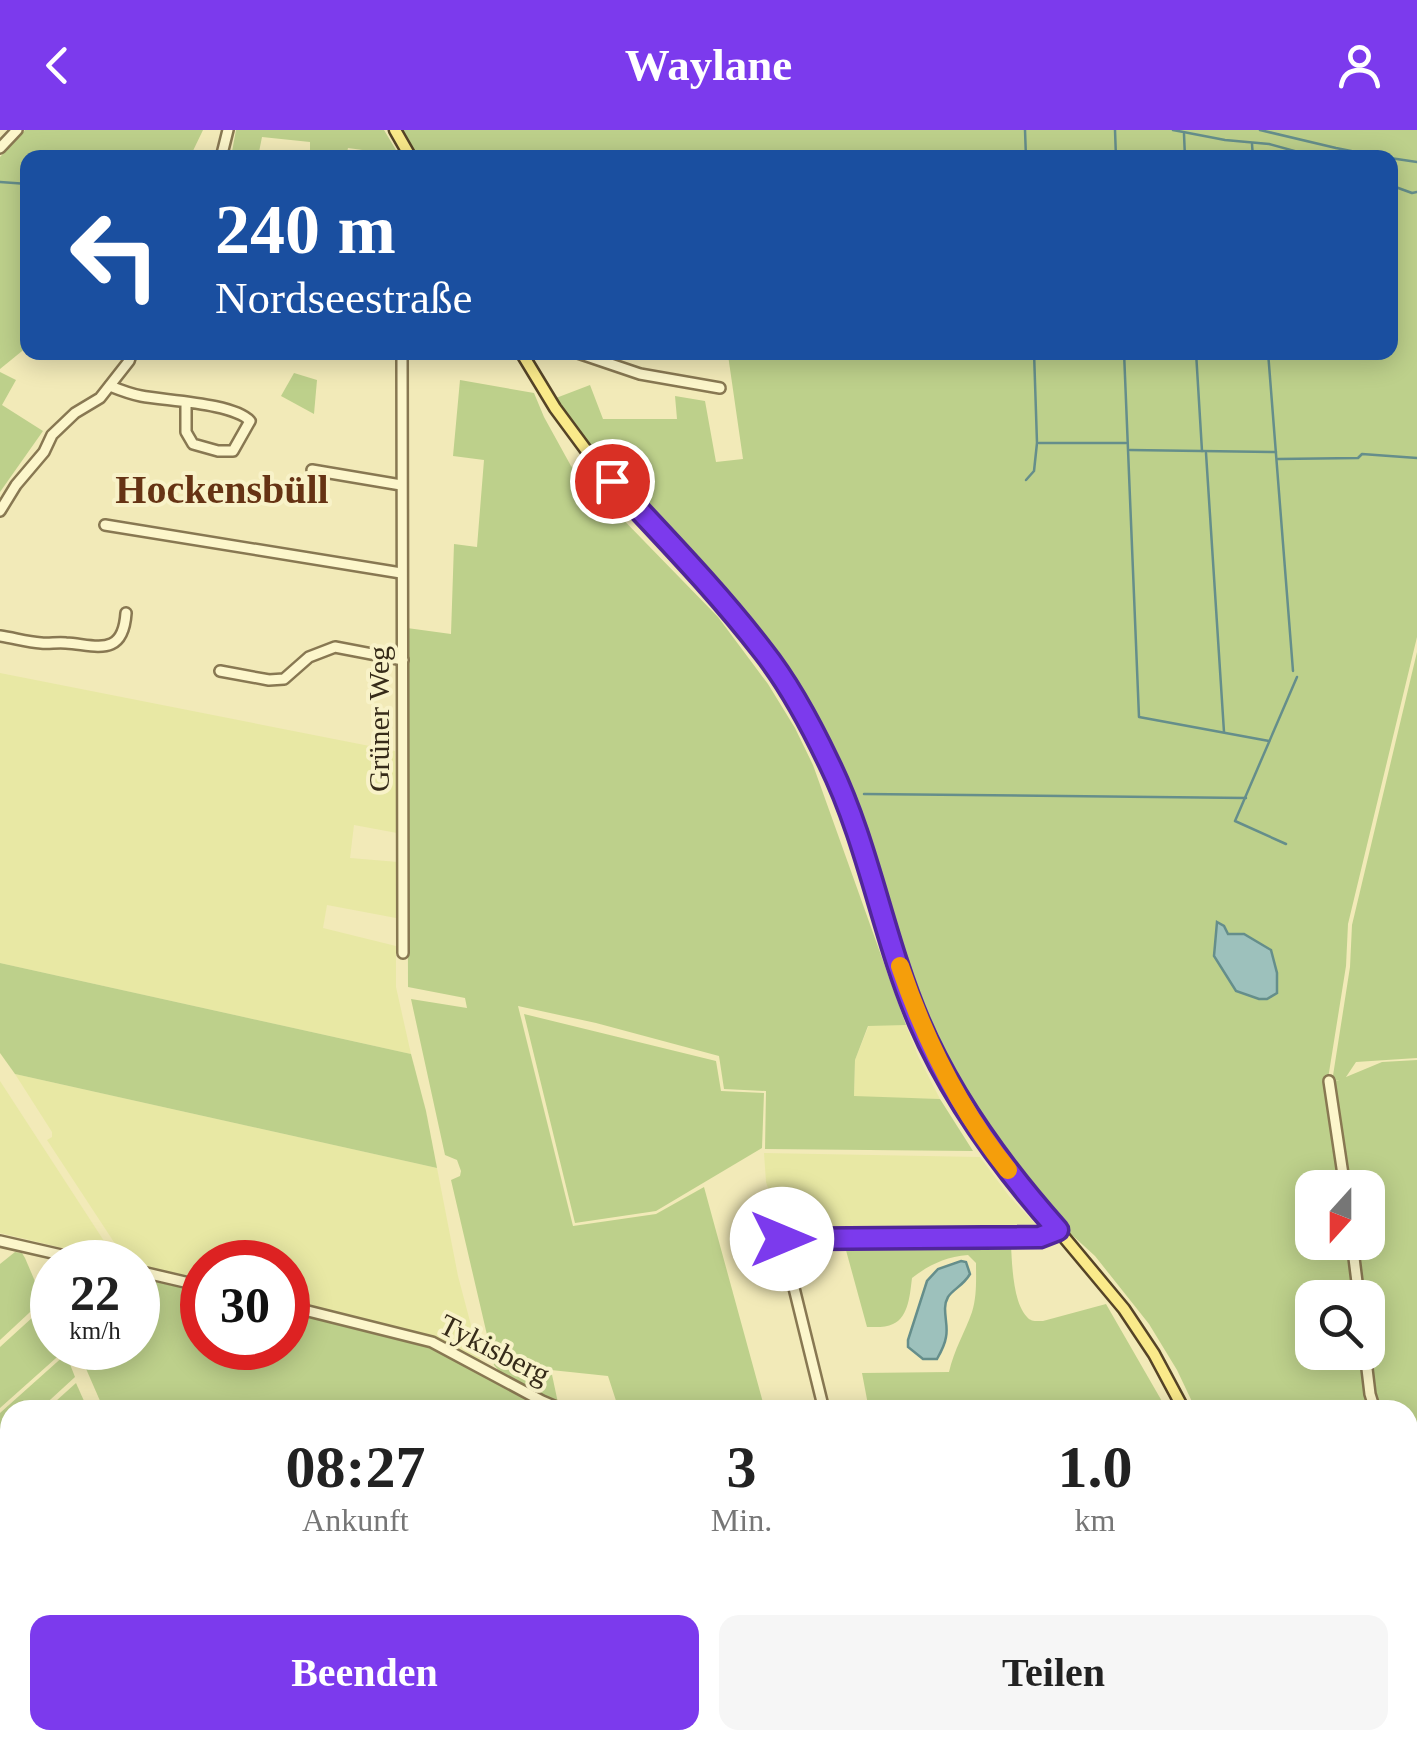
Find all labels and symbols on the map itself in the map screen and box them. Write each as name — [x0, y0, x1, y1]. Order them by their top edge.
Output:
pin — [570, 439, 655, 524]
district label: Hockensbüll — [115, 467, 329, 512]
street label: Grüner Weg — [362, 646, 395, 792]
north arrow — [1295, 1170, 1385, 1260]
position arrow — [730, 1187, 834, 1291]
speed limit sign: 30 — [180, 1240, 310, 1370]
street label: Tykisberg — [434, 1307, 556, 1391]

